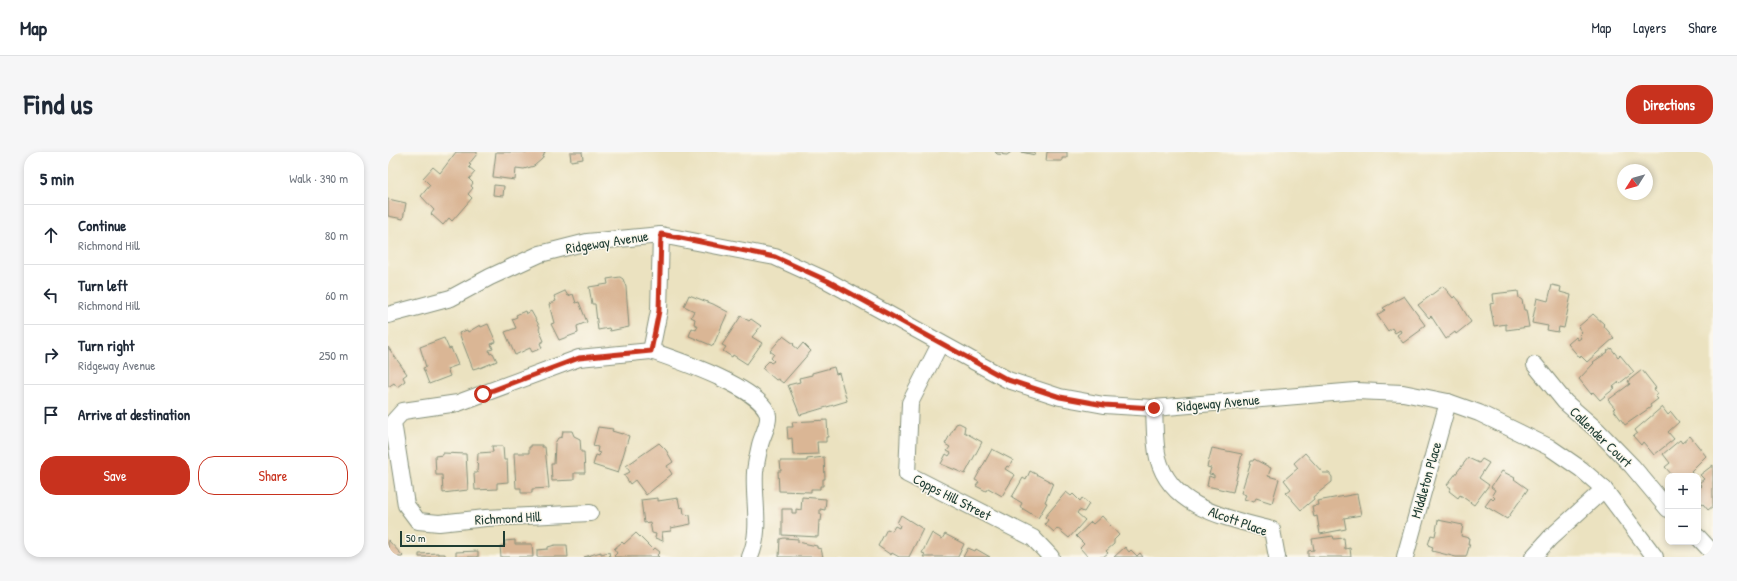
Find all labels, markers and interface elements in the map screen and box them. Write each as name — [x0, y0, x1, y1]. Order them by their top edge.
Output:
text: Map — [20, 15, 47, 41]
text: Map — [1591, 18, 1611, 37]
text: Layers — [1633, 18, 1666, 37]
text: Share — [1688, 18, 1717, 37]
text: Find us — [24, 85, 93, 123]
button: Directions — [1626, 85, 1713, 124]
north arrow — [1617, 164, 1653, 200]
text: 5 min — [40, 167, 74, 190]
text: Walk · 390 m — [289, 169, 348, 187]
text: Continue — [78, 215, 126, 236]
icon: ahead — [40, 224, 62, 246]
text: 80 m — [325, 226, 348, 244]
street label: Ridgeway Avenue — [564, 226, 650, 258]
text: Richmond Hill — [78, 236, 140, 254]
text: Turn left — [78, 275, 128, 296]
icon: left — [40, 284, 62, 306]
text: 60 m — [325, 286, 348, 304]
text: Richmond Hill — [78, 296, 140, 314]
text: Turn right — [78, 335, 134, 356]
icon: right — [40, 344, 62, 366]
text: 250 m — [319, 346, 348, 364]
text: Ridgeway Avenue — [78, 356, 155, 374]
route start — [474, 385, 492, 403]
street label: Ridgeway Avenue — [1176, 389, 1261, 417]
route end — [1145, 399, 1163, 417]
street label: Callender Court — [1566, 402, 1637, 471]
icon: arrive — [40, 404, 62, 426]
text: Arrive at destination — [78, 404, 190, 425]
street label: Middleton Place — [1406, 439, 1446, 520]
button: Save — [40, 456, 190, 495]
button: Share — [198, 456, 348, 495]
street label: Copps Hill Street — [909, 469, 995, 525]
map controls — [1665, 473, 1701, 545]
button: + — [1665, 473, 1701, 509]
street label: Alcott Place — [1206, 501, 1271, 540]
street label: Richmond Hill — [474, 506, 543, 529]
button: − — [1665, 509, 1701, 545]
scale bar — [400, 529, 505, 548]
text: 50 m — [406, 531, 426, 545]

